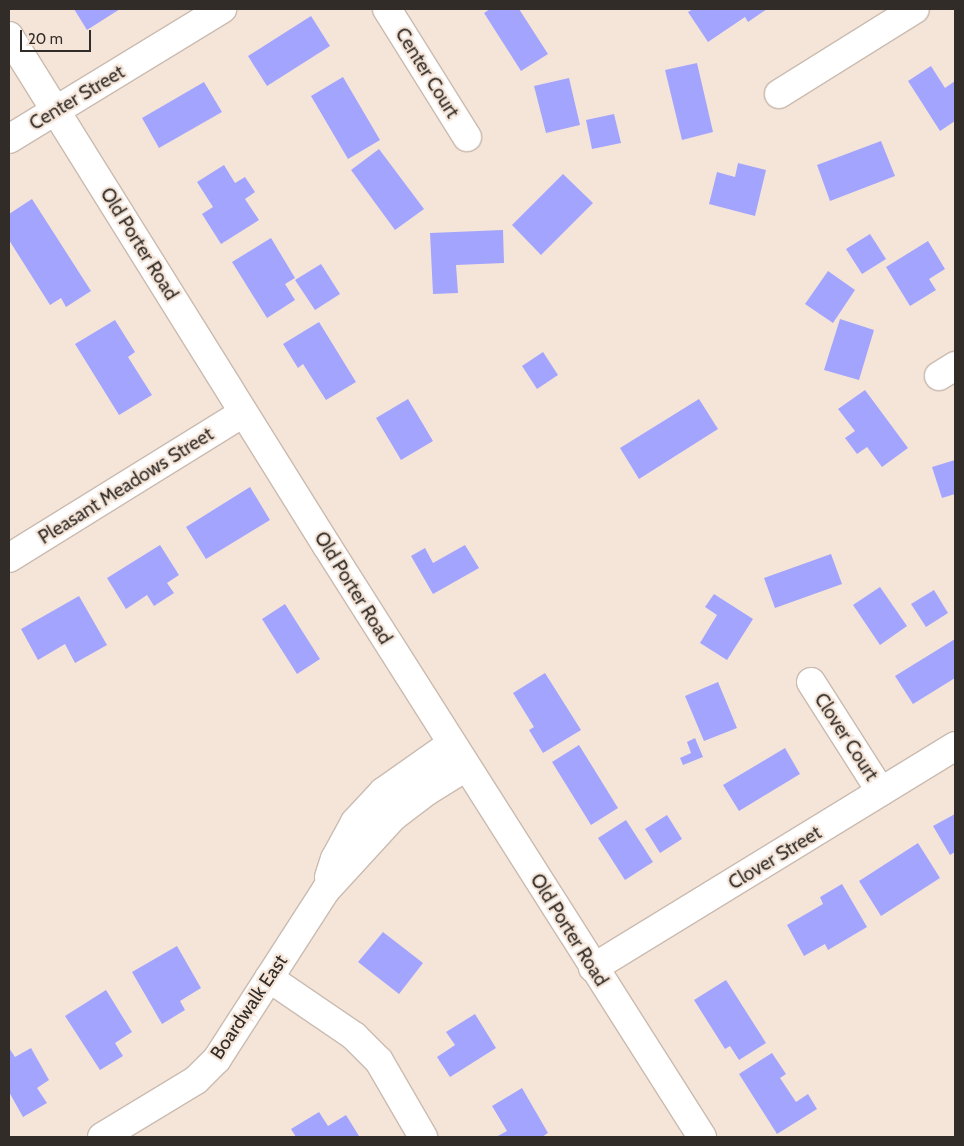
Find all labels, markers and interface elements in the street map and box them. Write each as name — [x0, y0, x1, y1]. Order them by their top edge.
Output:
scale bar — [22, 20, 94, 52]
street label: Center Court — [390, 24, 464, 122]
text: 20 m — [28, 30, 63, 48]
street label: Center Street — [25, 61, 129, 135]
street label: Old Porter Road — [95, 184, 183, 304]
street label: Pleasant Meadows Street — [34, 423, 218, 549]
street label: Old Porter Road — [309, 528, 397, 648]
street label: Clover Court — [809, 689, 883, 785]
street label: Clover Street — [724, 821, 826, 895]
street label: Old Porter Road — [525, 870, 613, 990]
street label: Boardwalk East — [206, 950, 292, 1064]

